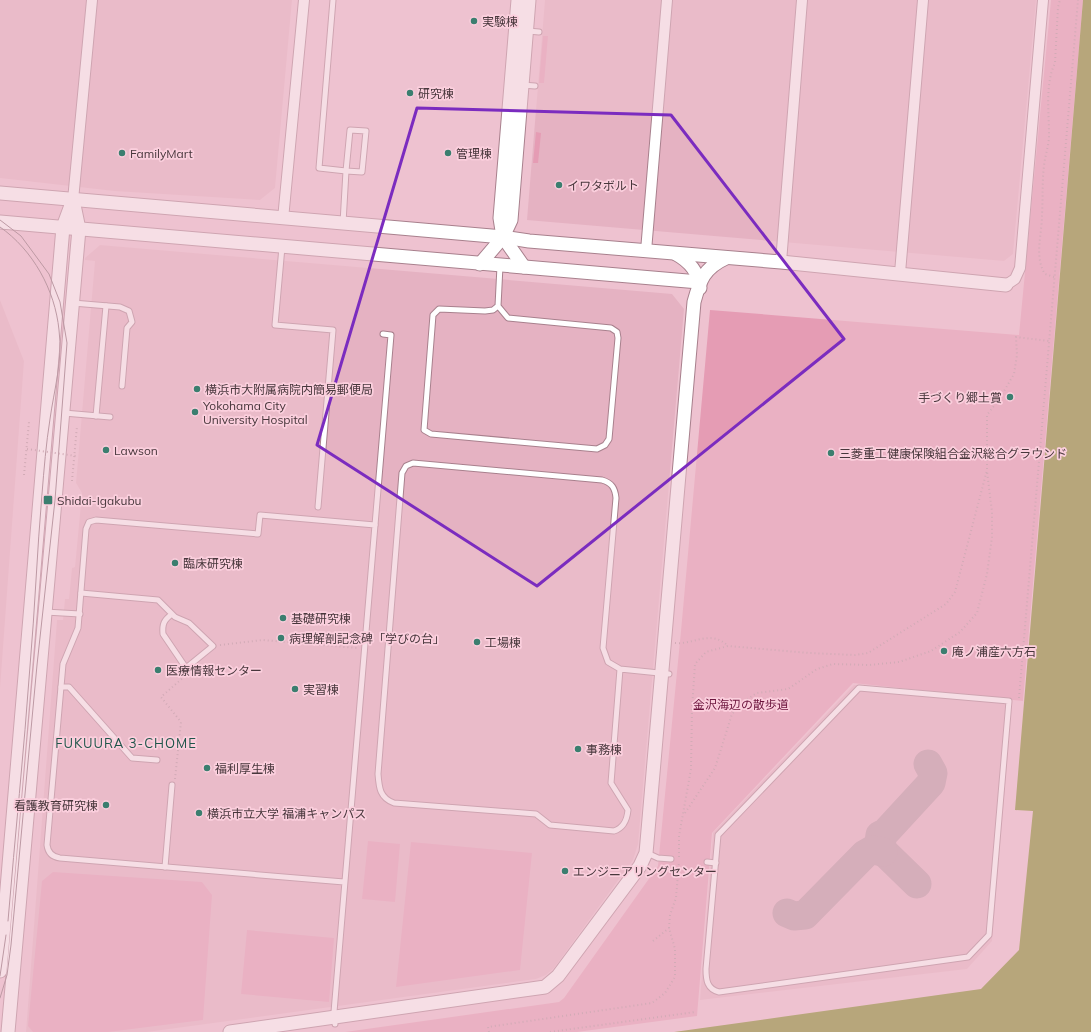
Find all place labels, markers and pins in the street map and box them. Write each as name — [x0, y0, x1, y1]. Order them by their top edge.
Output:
place label: 実験棟 — [482, 14, 518, 29]
marker: 実験棟 — [469, 16, 479, 26]
place label: 研究棟 — [418, 86, 454, 101]
marker: 研究棟 — [405, 88, 415, 98]
place label: FamilyMart — [130, 146, 193, 161]
place label: 管理棟 — [456, 146, 492, 161]
marker: FamilyMart — [117, 148, 127, 158]
marker: 管理棟 — [443, 148, 453, 158]
place label: イワタボルト — [567, 178, 639, 193]
marker: イワタボルト — [554, 180, 564, 190]
place label: 横浜市大附属病院内簡易郵便局 — [205, 382, 373, 397]
marker: 横浜市大附属病院内簡易郵便局 — [192, 384, 202, 394]
place label: 手づくり郷土賞 — [918, 390, 1002, 405]
marker: 手づくり郷土賞 — [1005, 392, 1015, 402]
place label: Yokohama City University Hospital — [202, 398, 308, 427]
marker: Yokohama City University Hospital — [190, 407, 200, 417]
place label: Lawson — [114, 443, 158, 458]
marker: Lawson — [101, 445, 111, 455]
place label: 三菱重工健康保険組合金沢総合グラウンド — [839, 446, 1067, 461]
marker: 三菱重工健康保険組合金沢総合グラウンド — [826, 448, 836, 458]
place label: Shidai-Igakubu — [57, 493, 142, 508]
marker: Shidai-Igakubu — [42, 494, 54, 506]
place label: 臨床研究棟 — [183, 556, 243, 571]
marker: 臨床研究棟 — [170, 558, 180, 568]
place label: 基礎研究棟 — [291, 611, 351, 626]
marker: 基礎研究棟 — [278, 613, 288, 623]
place label: 病理解剖記念碑「学びの台」 — [289, 631, 445, 646]
marker: 病理解剖記念碑「学びの台」 — [276, 633, 286, 643]
place label: 工場棟 — [485, 635, 521, 650]
marker: 工場棟 — [472, 637, 482, 647]
place label: 庵ノ浦産六方石 — [952, 644, 1036, 659]
marker: 庵ノ浦産六方石 — [939, 646, 949, 656]
place label: 医療情報センター — [166, 663, 262, 678]
marker: 医療情報センター — [153, 665, 163, 675]
place label: 実習棟 — [303, 682, 339, 697]
marker: 実習棟 — [290, 684, 300, 694]
place label: 事務棟 — [586, 742, 622, 757]
marker: 事務棟 — [573, 744, 583, 754]
place label: 福利厚生棟 — [215, 761, 275, 776]
marker: 福利厚生棟 — [202, 763, 212, 773]
place label: 看護教育研究棟 — [14, 798, 98, 813]
marker: 看護教育研究棟 — [101, 800, 111, 810]
place label: 横浜市立大学 福浦キャンパス — [207, 806, 366, 821]
marker: 横浜市立大学 福浦キャンパス — [194, 808, 204, 818]
place label: エンジニアリングセンター — [573, 864, 717, 879]
marker: エンジニアリングセンター — [560, 866, 570, 876]

